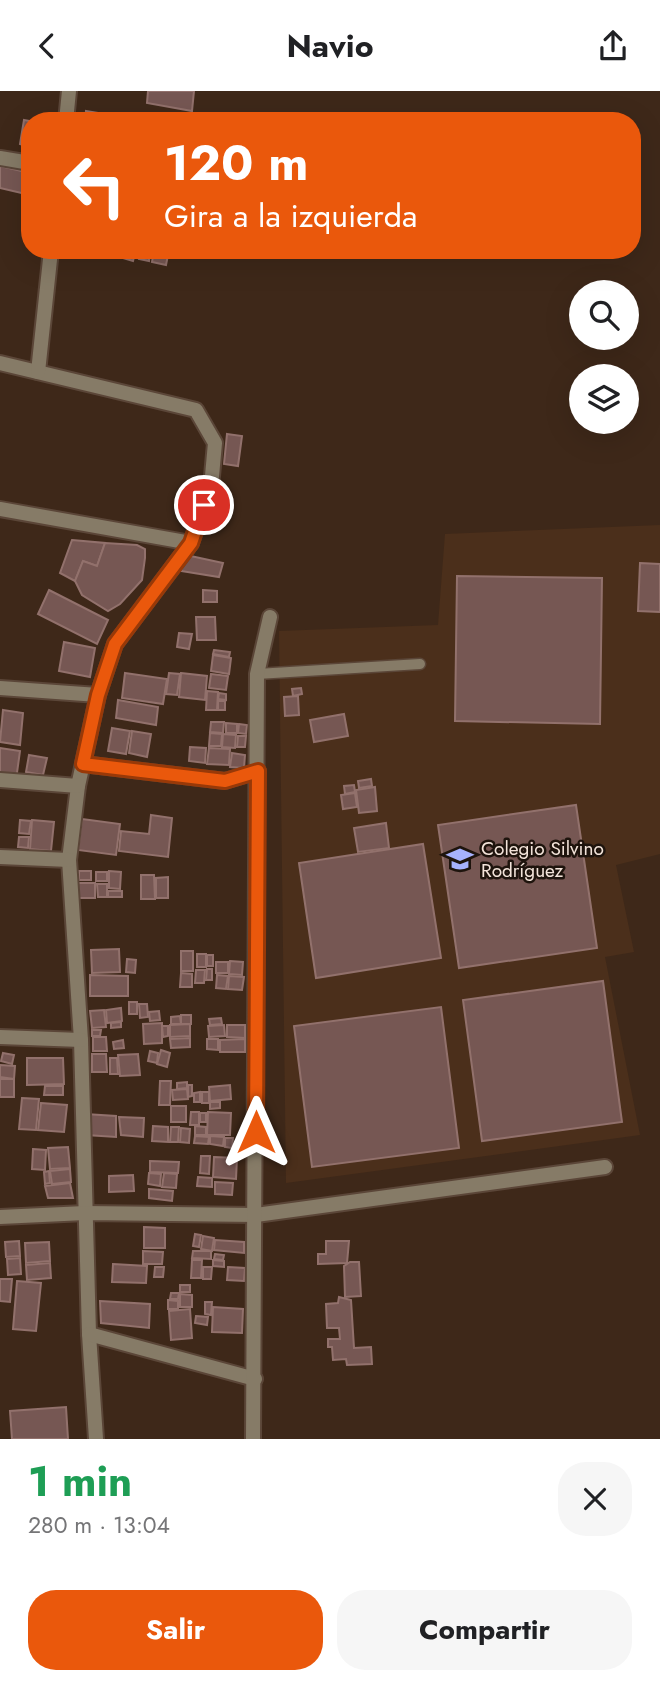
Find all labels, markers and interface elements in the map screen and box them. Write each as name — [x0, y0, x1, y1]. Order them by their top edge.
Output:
text: Navio — [286, 23, 374, 69]
icon: back — [28, 27, 66, 65]
icon: share — [594, 27, 632, 65]
text: 120 m — [164, 128, 308, 198]
icon: left — [49, 140, 140, 231]
text: Gira a la izquierda — [164, 193, 417, 239]
map controls — [569, 280, 639, 434]
button: search — [569, 280, 639, 350]
button: layers — [569, 364, 639, 434]
pin — [174, 475, 234, 535]
icon: arrive — [185, 486, 223, 524]
place label: Colegio Silvino Rodríguez — [481, 835, 604, 884]
school or university icon: Colegio Silvino Rodríguez — [445, 844, 475, 874]
position arrow — [219, 1095, 293, 1169]
text: 1 min — [28, 1451, 132, 1512]
button: close — [558, 1462, 632, 1536]
text: 280 m · 13:04 — [28, 1508, 170, 1542]
button: Salir — [28, 1590, 323, 1670]
button: Compartir — [337, 1590, 632, 1670]

